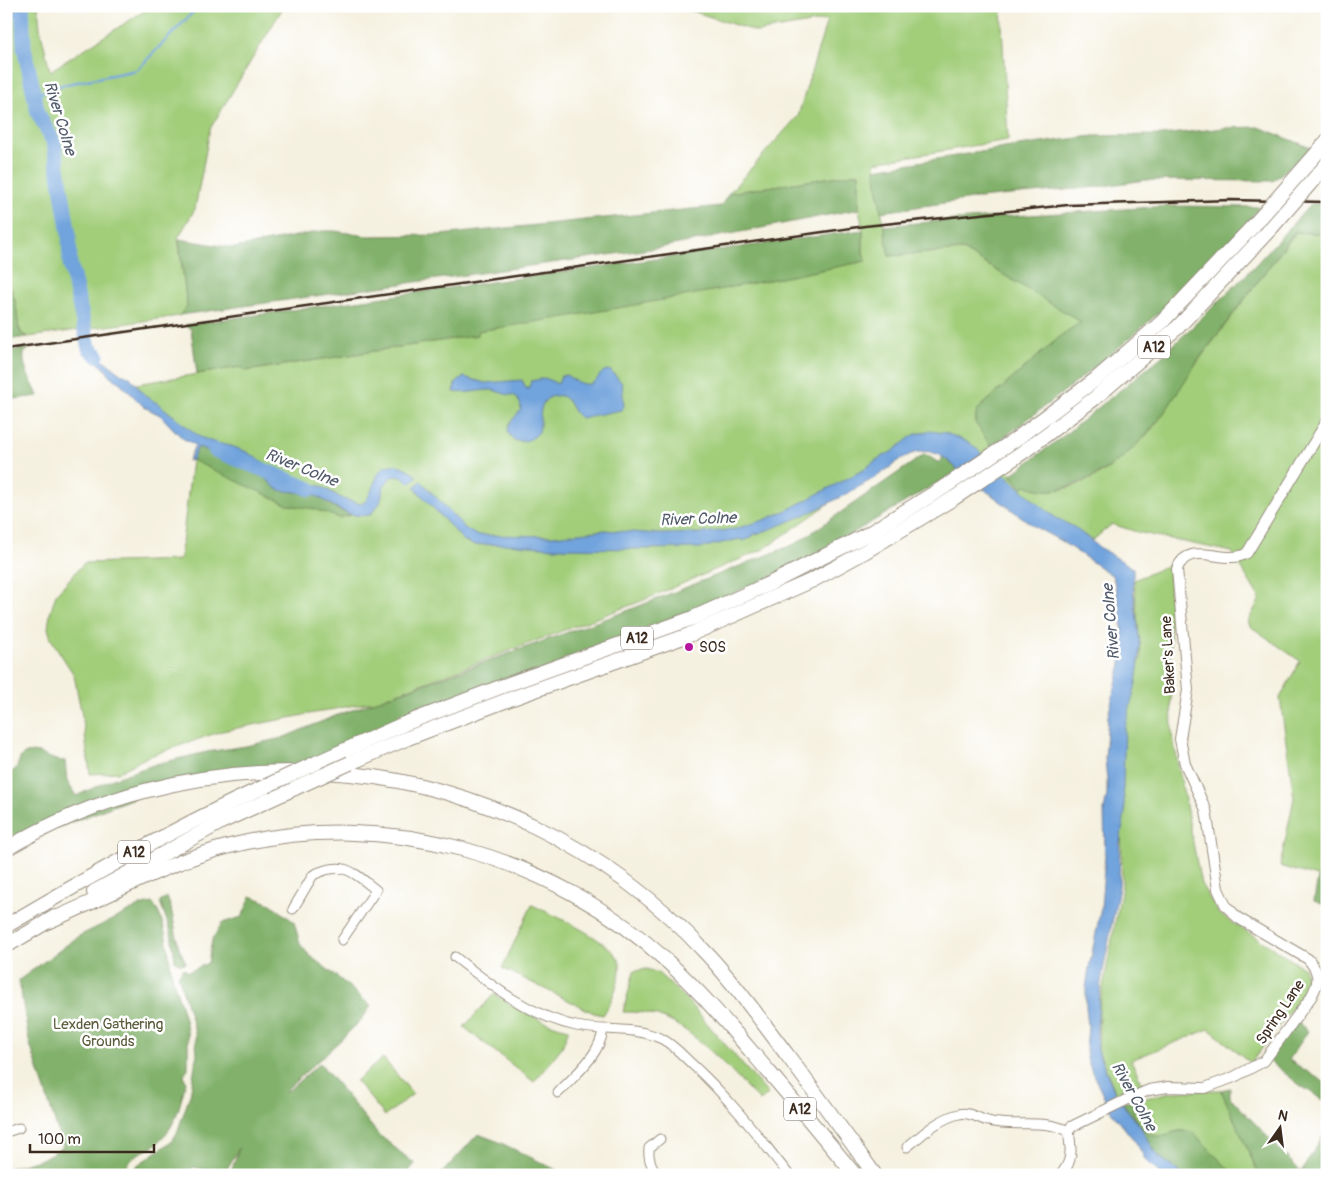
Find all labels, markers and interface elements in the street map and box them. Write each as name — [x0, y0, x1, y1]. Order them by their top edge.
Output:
water label: River Colne — [39, 79, 81, 160]
road number: A12 — [1138, 336, 1170, 358]
water label: River Colne — [263, 444, 343, 492]
water label: River Colne — [660, 508, 739, 530]
water label: River Colne — [1098, 581, 1124, 661]
street label: Baker's Lane — [1157, 615, 1180, 695]
road number: A12 — [621, 626, 653, 650]
place label: SOS — [699, 638, 726, 657]
marker: SOS — [683, 641, 695, 653]
road number: A12 — [118, 840, 150, 864]
street label: Spring Lane — [1252, 976, 1309, 1048]
park label: Lexden Gathering Grounds — [53, 1015, 163, 1051]
water label: River Colne — [1107, 1058, 1162, 1136]
road number: A12 — [784, 1098, 816, 1120]
north arrow — [1256, 1104, 1306, 1154]
text: N — [1276, 1106, 1290, 1125]
scale bar — [30, 1121, 154, 1153]
text: 100 m — [38, 1130, 81, 1149]

